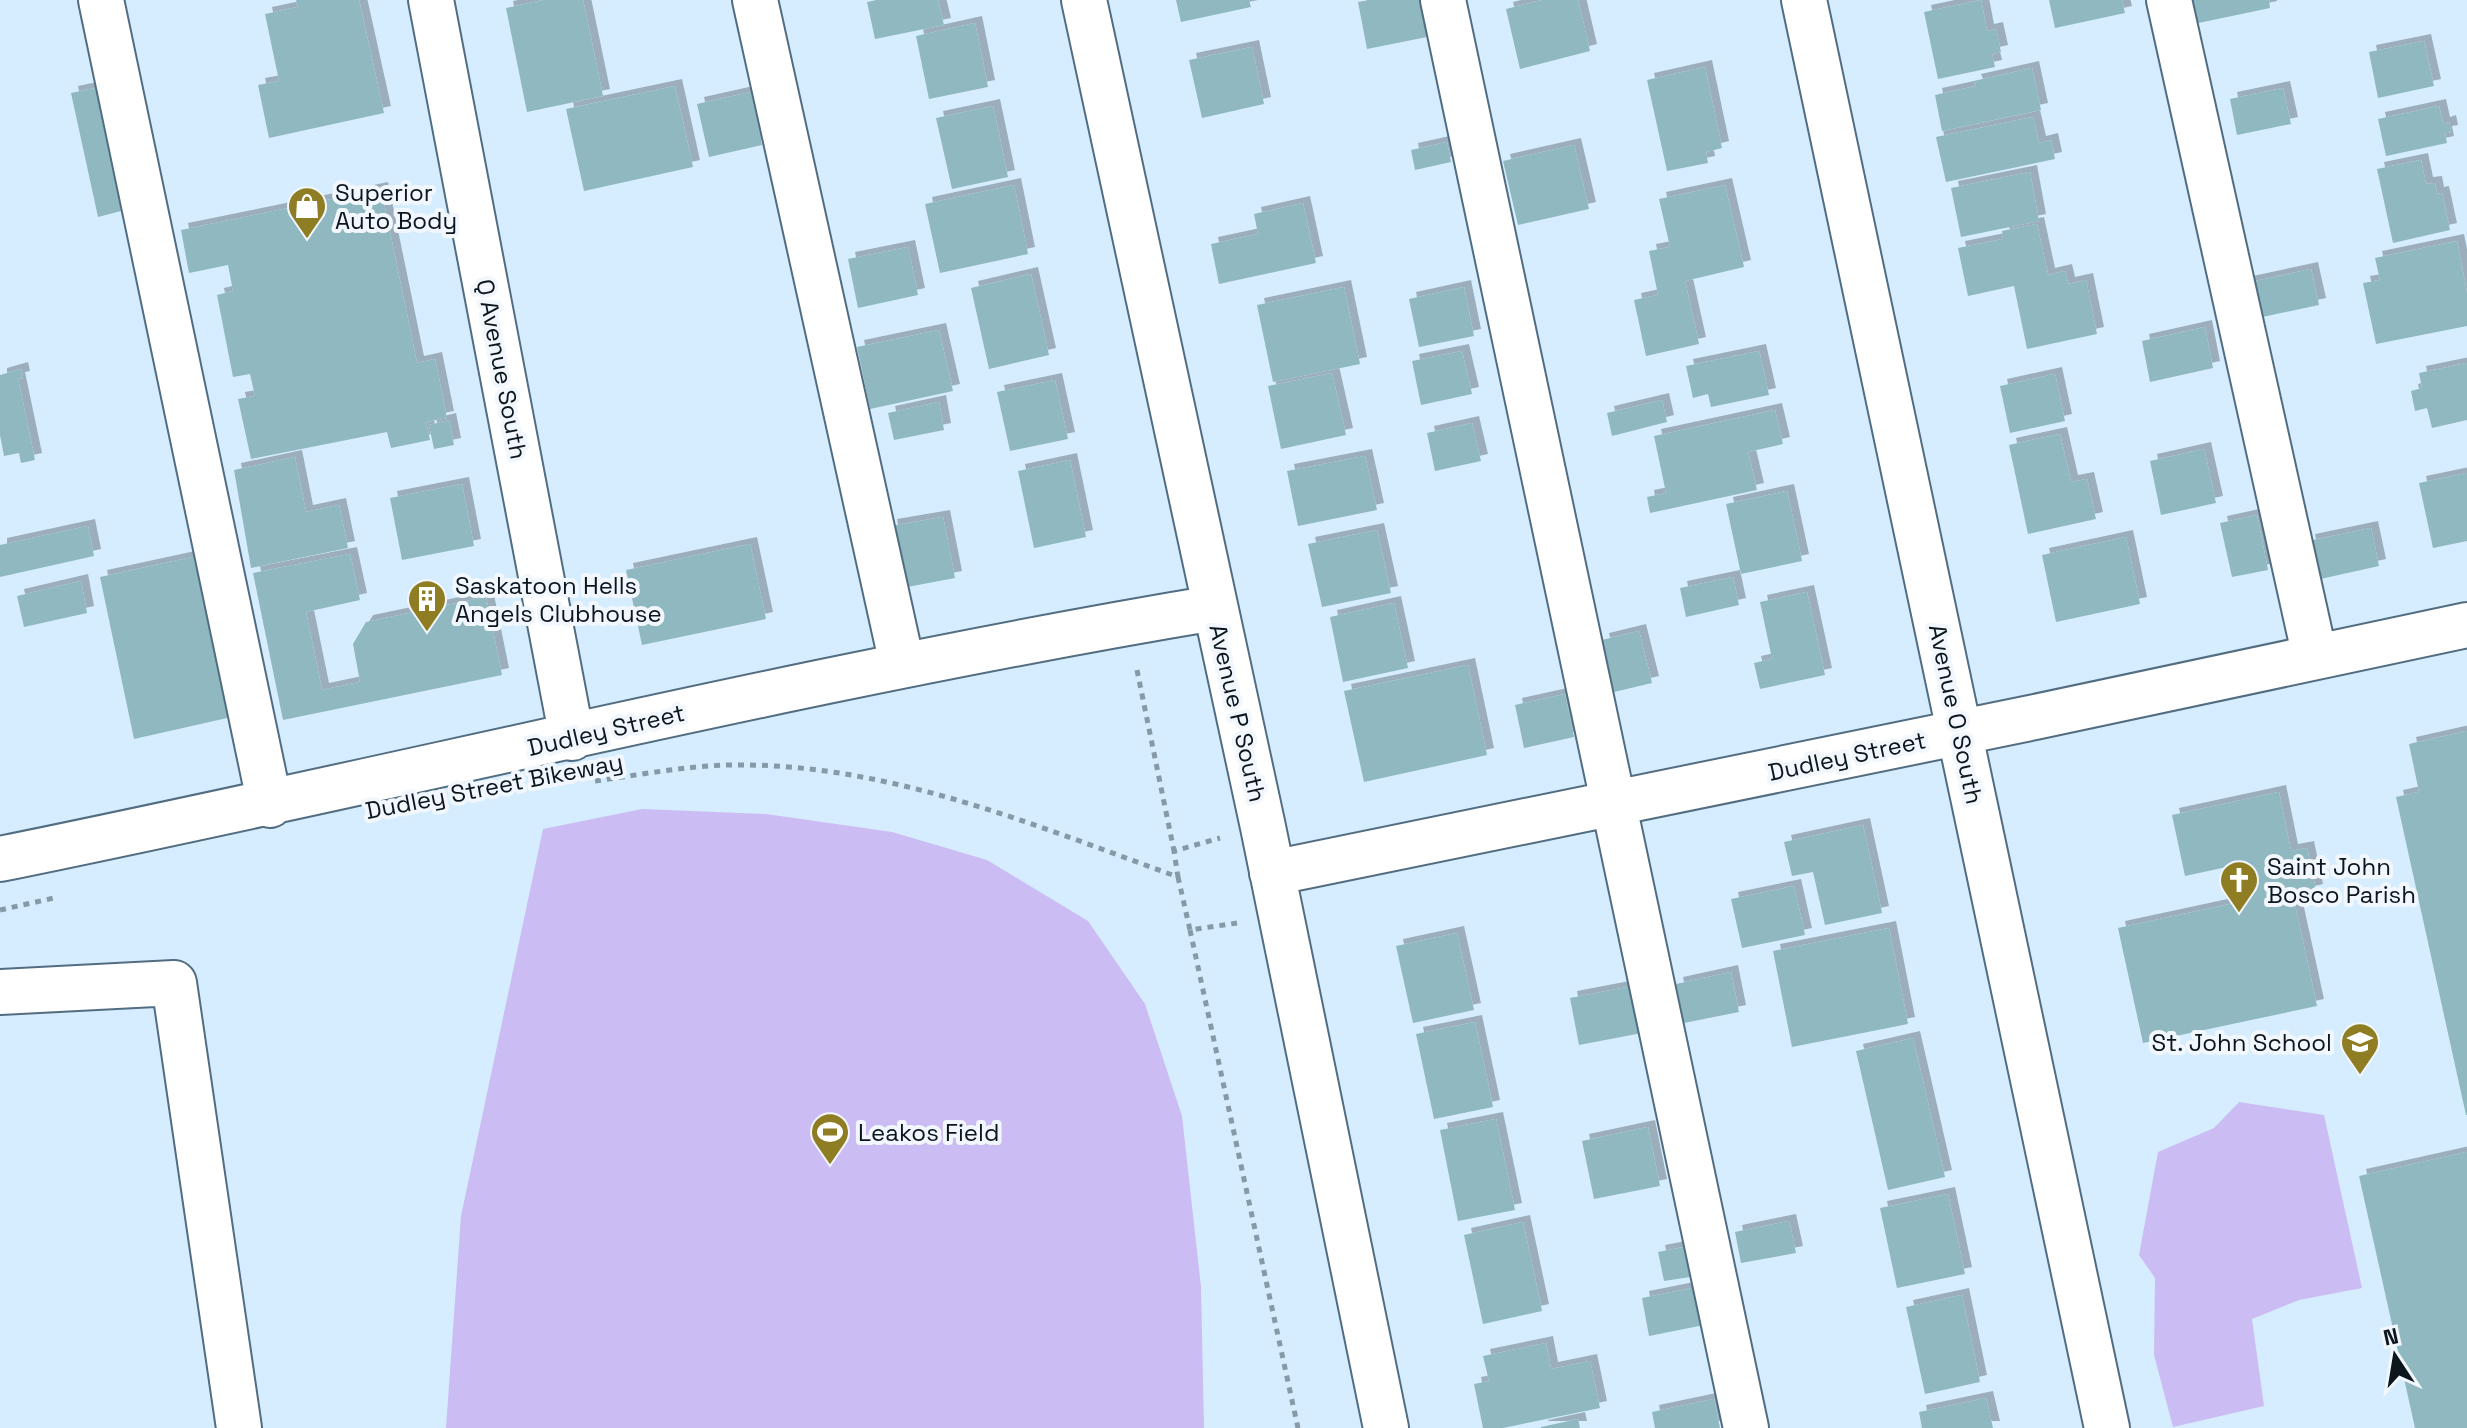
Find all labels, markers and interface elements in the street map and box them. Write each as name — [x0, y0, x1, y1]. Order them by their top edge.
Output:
place label: Superior Auto Body — [335, 177, 457, 236]
shop icon: Superior Auto Body — [286, 185, 328, 240]
street label: Q Avenue South — [469, 276, 535, 462]
place label: Saskatoon Hells Angels Clubhouse — [455, 570, 662, 629]
building icon: Saskatoon Hells Angels Clubhouse — [406, 578, 448, 633]
street label: Avenue P South — [1202, 621, 1274, 805]
street label: Avenue O South — [1922, 621, 1990, 807]
street label: Dudley Street — [524, 697, 688, 763]
street label: Dudley Street — [1765, 724, 1929, 788]
street label: Dudley Street Bikeway — [363, 746, 625, 826]
place label: Saint John Bosco Parish — [2267, 851, 2416, 910]
church icon: Saint John Bosco Parish — [2218, 859, 2260, 914]
school or university icon: St. John School — [2339, 1021, 2381, 1076]
place label: St. John School — [2151, 1027, 2332, 1058]
sports icon: Leakos Field — [809, 1111, 851, 1166]
place label: Leakos Field — [858, 1117, 999, 1148]
north arrow — [2355, 1316, 2435, 1396]
text: N — [2381, 1321, 2401, 1352]

